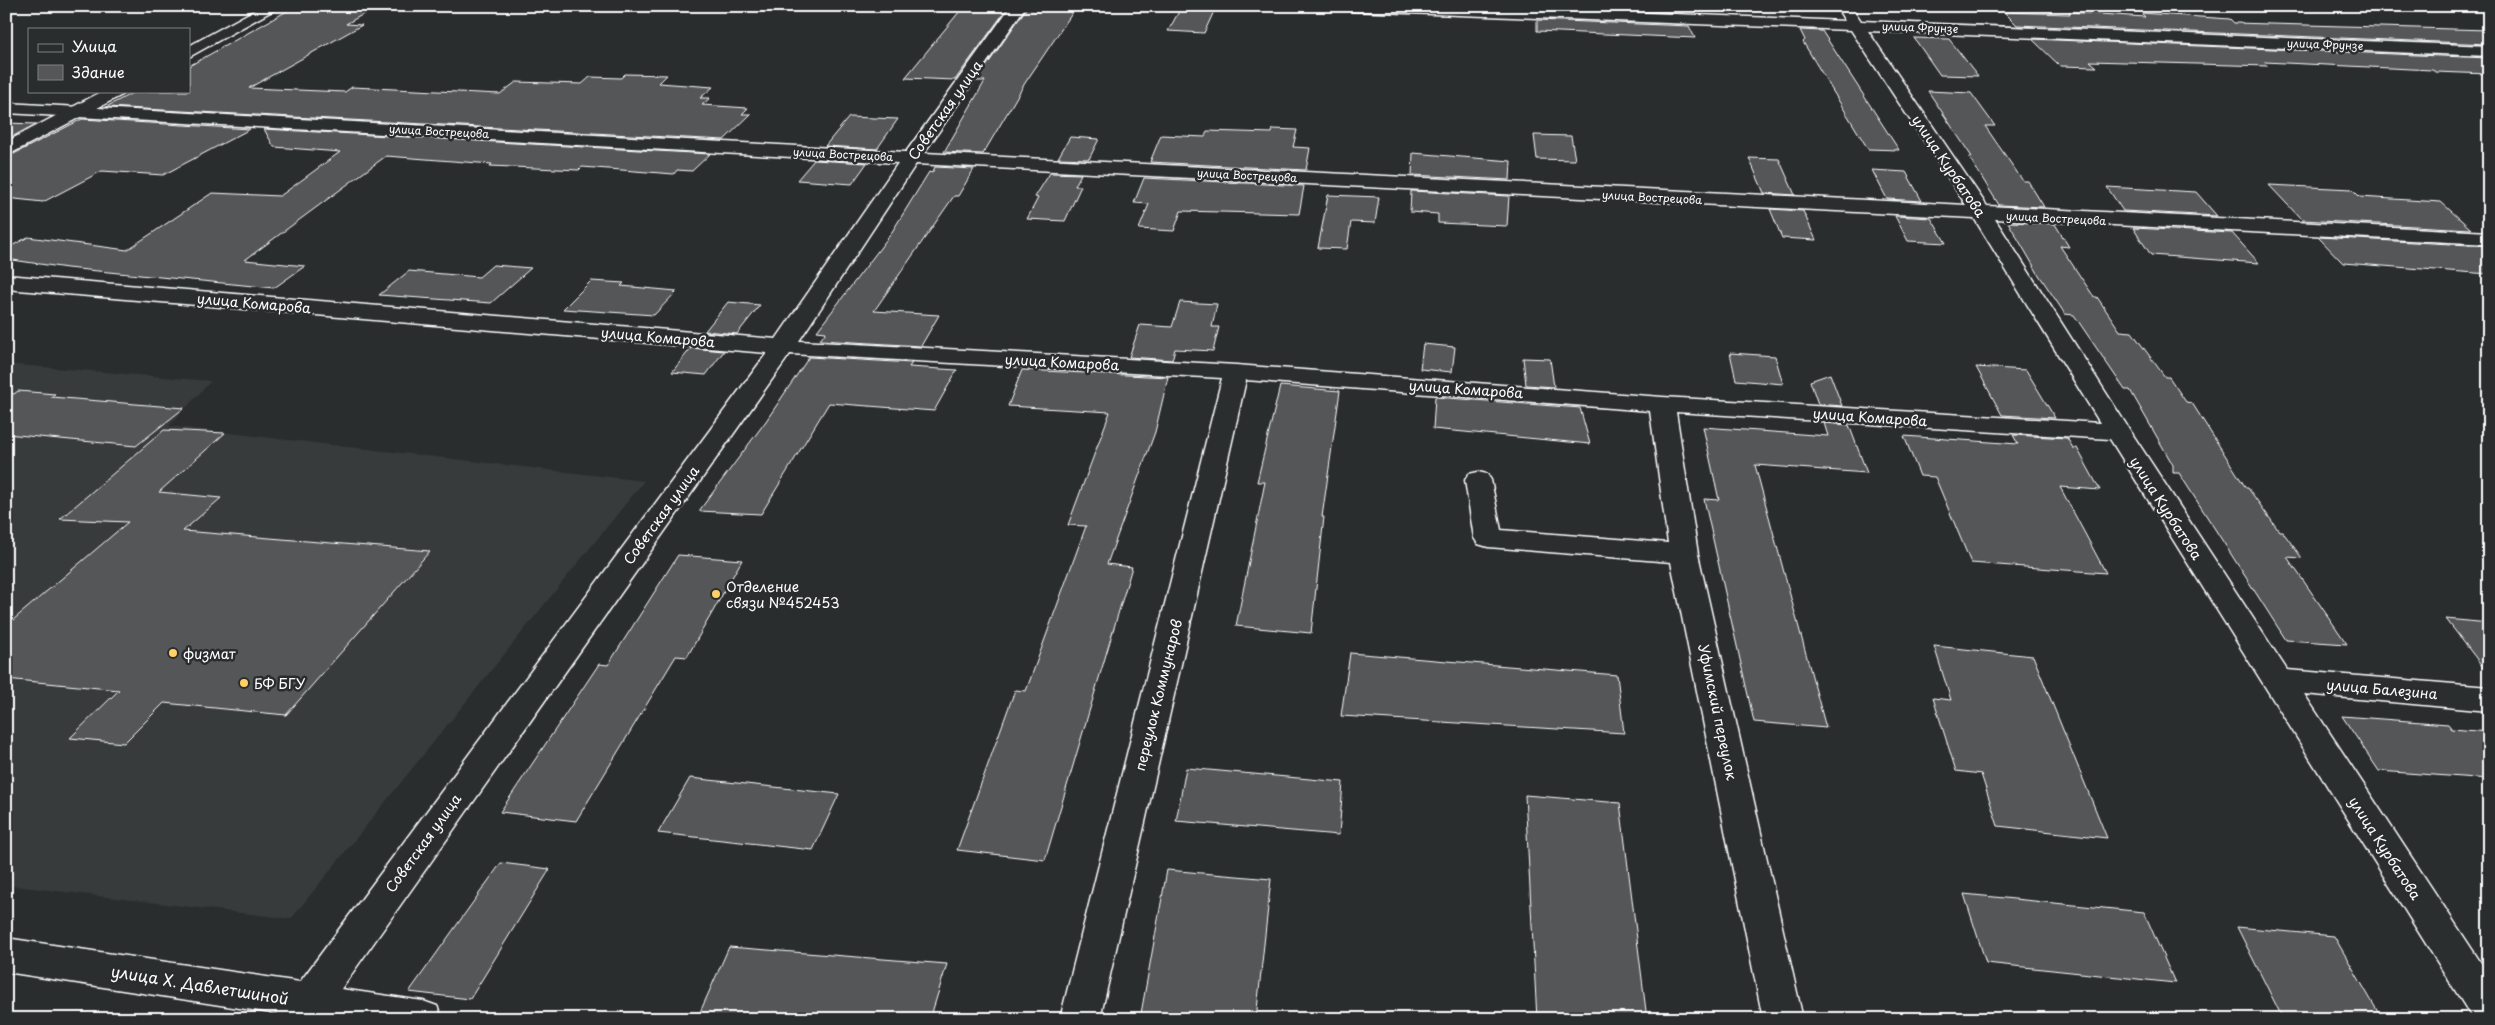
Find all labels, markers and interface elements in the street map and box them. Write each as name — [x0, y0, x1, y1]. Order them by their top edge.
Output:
street label: улица Фрунзе — [1882, 17, 1959, 37]
legend — [28, 28, 190, 92]
text: Улица — [72, 34, 117, 57]
street label: улица Фрунзе — [2287, 34, 2364, 54]
street label: Советская улица — [903, 56, 987, 164]
text: Здание — [72, 60, 125, 83]
street label: улица Курбатова — [1907, 111, 1991, 222]
street label: улица Вострецова — [388, 120, 490, 142]
street label: улица Вострецова — [792, 143, 894, 165]
street label: улица Вострецова — [1196, 164, 1298, 186]
street label: улица Вострецова — [1601, 186, 1703, 208]
street label: улица Вострецова — [2005, 207, 2107, 229]
street label: улица Комарова — [196, 288, 312, 318]
street label: улица Комарова — [600, 322, 716, 352]
street label: улица Комарова — [1004, 349, 1120, 375]
street label: улица Комарова — [1408, 375, 1524, 403]
street label: улица Комарова — [1812, 403, 1928, 431]
street label: улица Курбатова — [2125, 452, 2207, 564]
street label: Советская улица — [618, 461, 704, 569]
place label: Отделение связи №452453 — [726, 576, 840, 613]
marker: Отделение связи №452453 — [710, 588, 722, 600]
street label: переулок Коммунаров — [1129, 617, 1187, 773]
street label: Уфимский переулок — [1693, 642, 1743, 782]
place label: физмат — [183, 643, 236, 664]
marker: физмат — [167, 647, 179, 659]
place label: БФ БГУ — [254, 673, 305, 694]
street label: улица Балезина — [2326, 674, 2439, 704]
marker: БФ БГУ — [238, 677, 250, 689]
street label: Советская улица — [380, 789, 466, 897]
street label: улица Курбатова — [2344, 792, 2426, 904]
street label: улица Х. Давлетшиной — [110, 958, 290, 1010]

